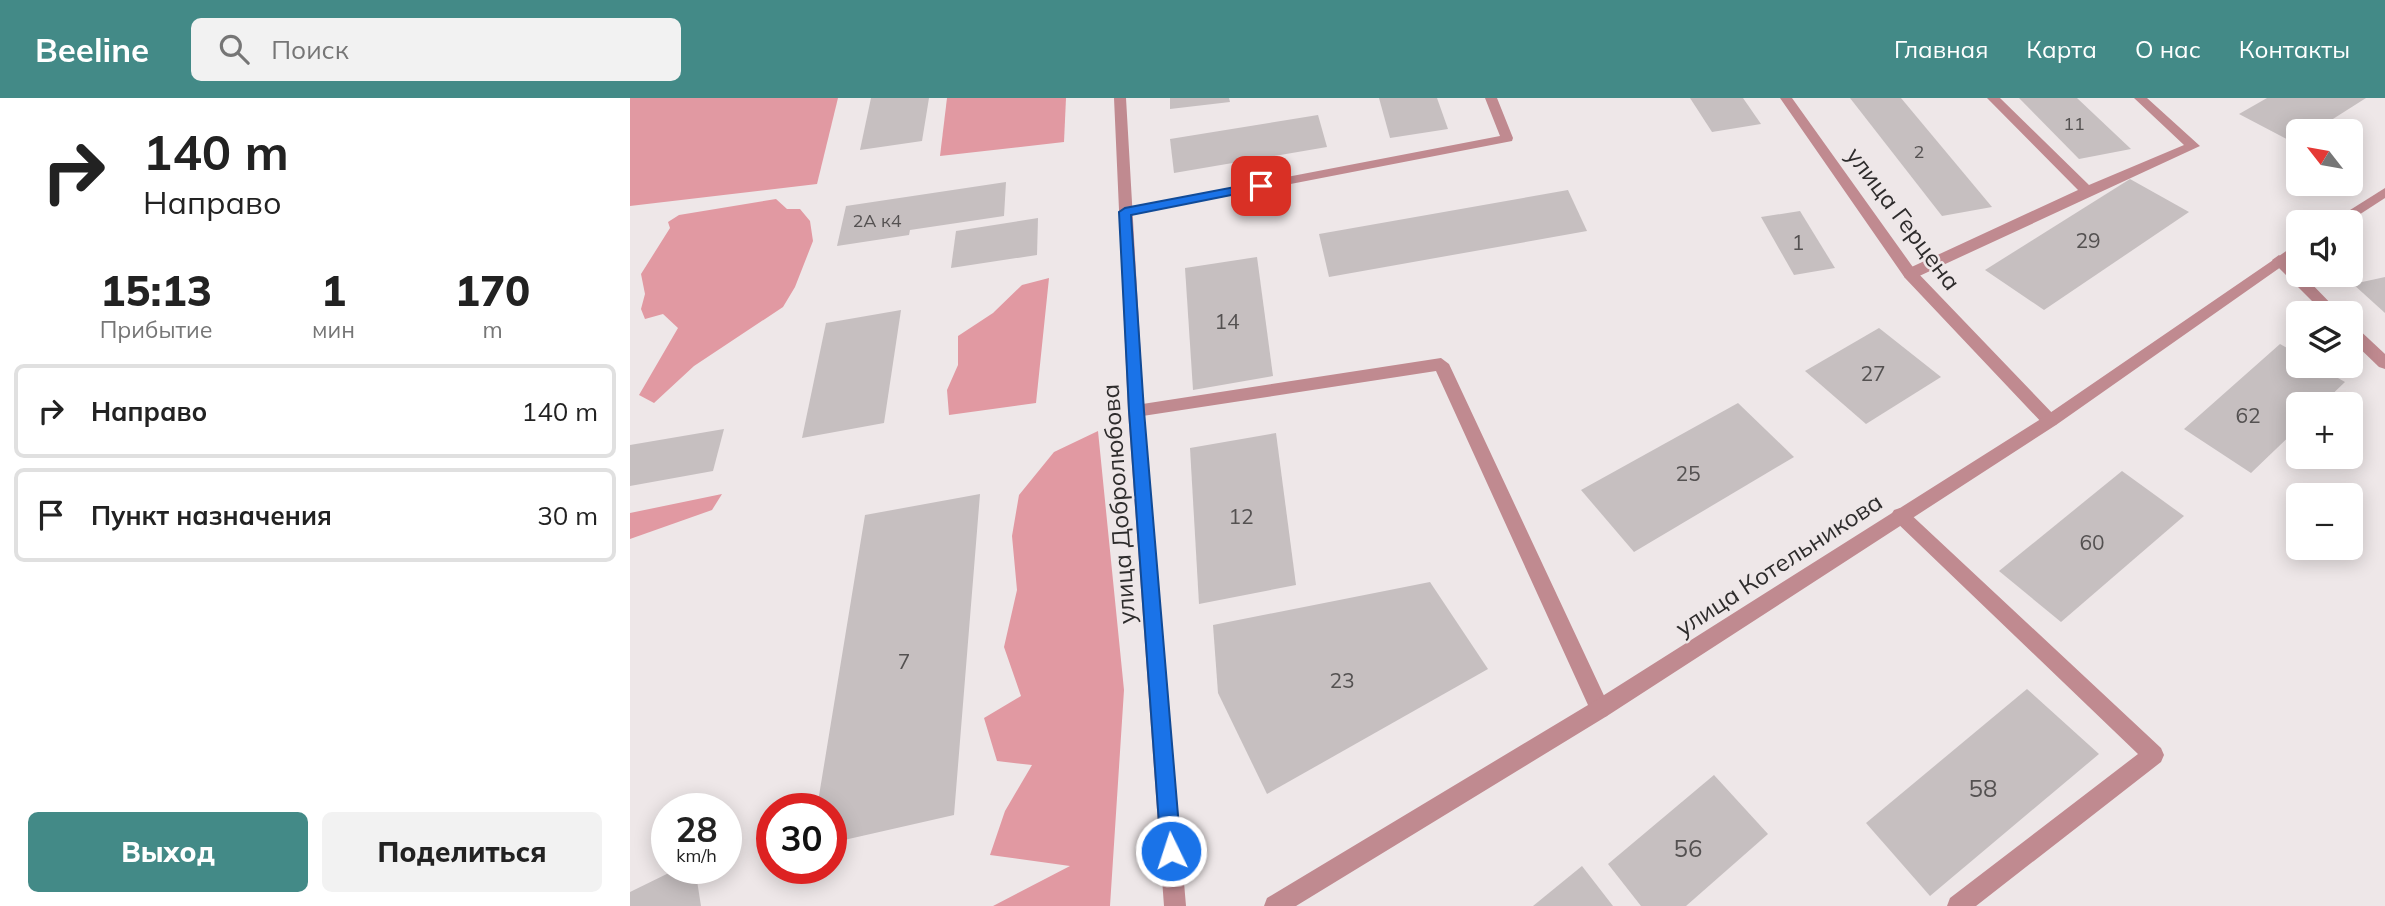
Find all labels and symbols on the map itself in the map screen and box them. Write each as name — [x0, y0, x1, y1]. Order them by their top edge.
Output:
house number: 11 — [2063, 112, 2085, 135]
north arrow — [2286, 119, 2362, 196]
house number: 2 — [1914, 140, 1924, 163]
street label: улица Герцена — [1840, 141, 1967, 296]
pin — [1231, 156, 1291, 216]
house number: 2А к4 — [852, 209, 902, 232]
house number: 29 — [2075, 227, 2101, 253]
house number: 1 — [1792, 229, 1804, 255]
house number: 14 — [1214, 308, 1240, 334]
house number: 27 — [1860, 360, 1886, 386]
street label: улица Добролюбова — [1095, 383, 1141, 625]
house number: 62 — [2235, 402, 2261, 428]
house number: 25 — [1675, 460, 1701, 486]
street label: улица Котельникова — [1669, 486, 1888, 642]
house number: 12 — [1228, 503, 1254, 529]
house number: 60 — [2079, 529, 2105, 555]
house number: 7 — [898, 648, 910, 674]
house number: 23 — [1329, 667, 1355, 693]
house number: 58 — [1969, 773, 1997, 803]
speed limit sign: 30 — [756, 793, 847, 884]
position arrow — [1134, 814, 1208, 888]
house number: 56 — [1674, 833, 1702, 863]

